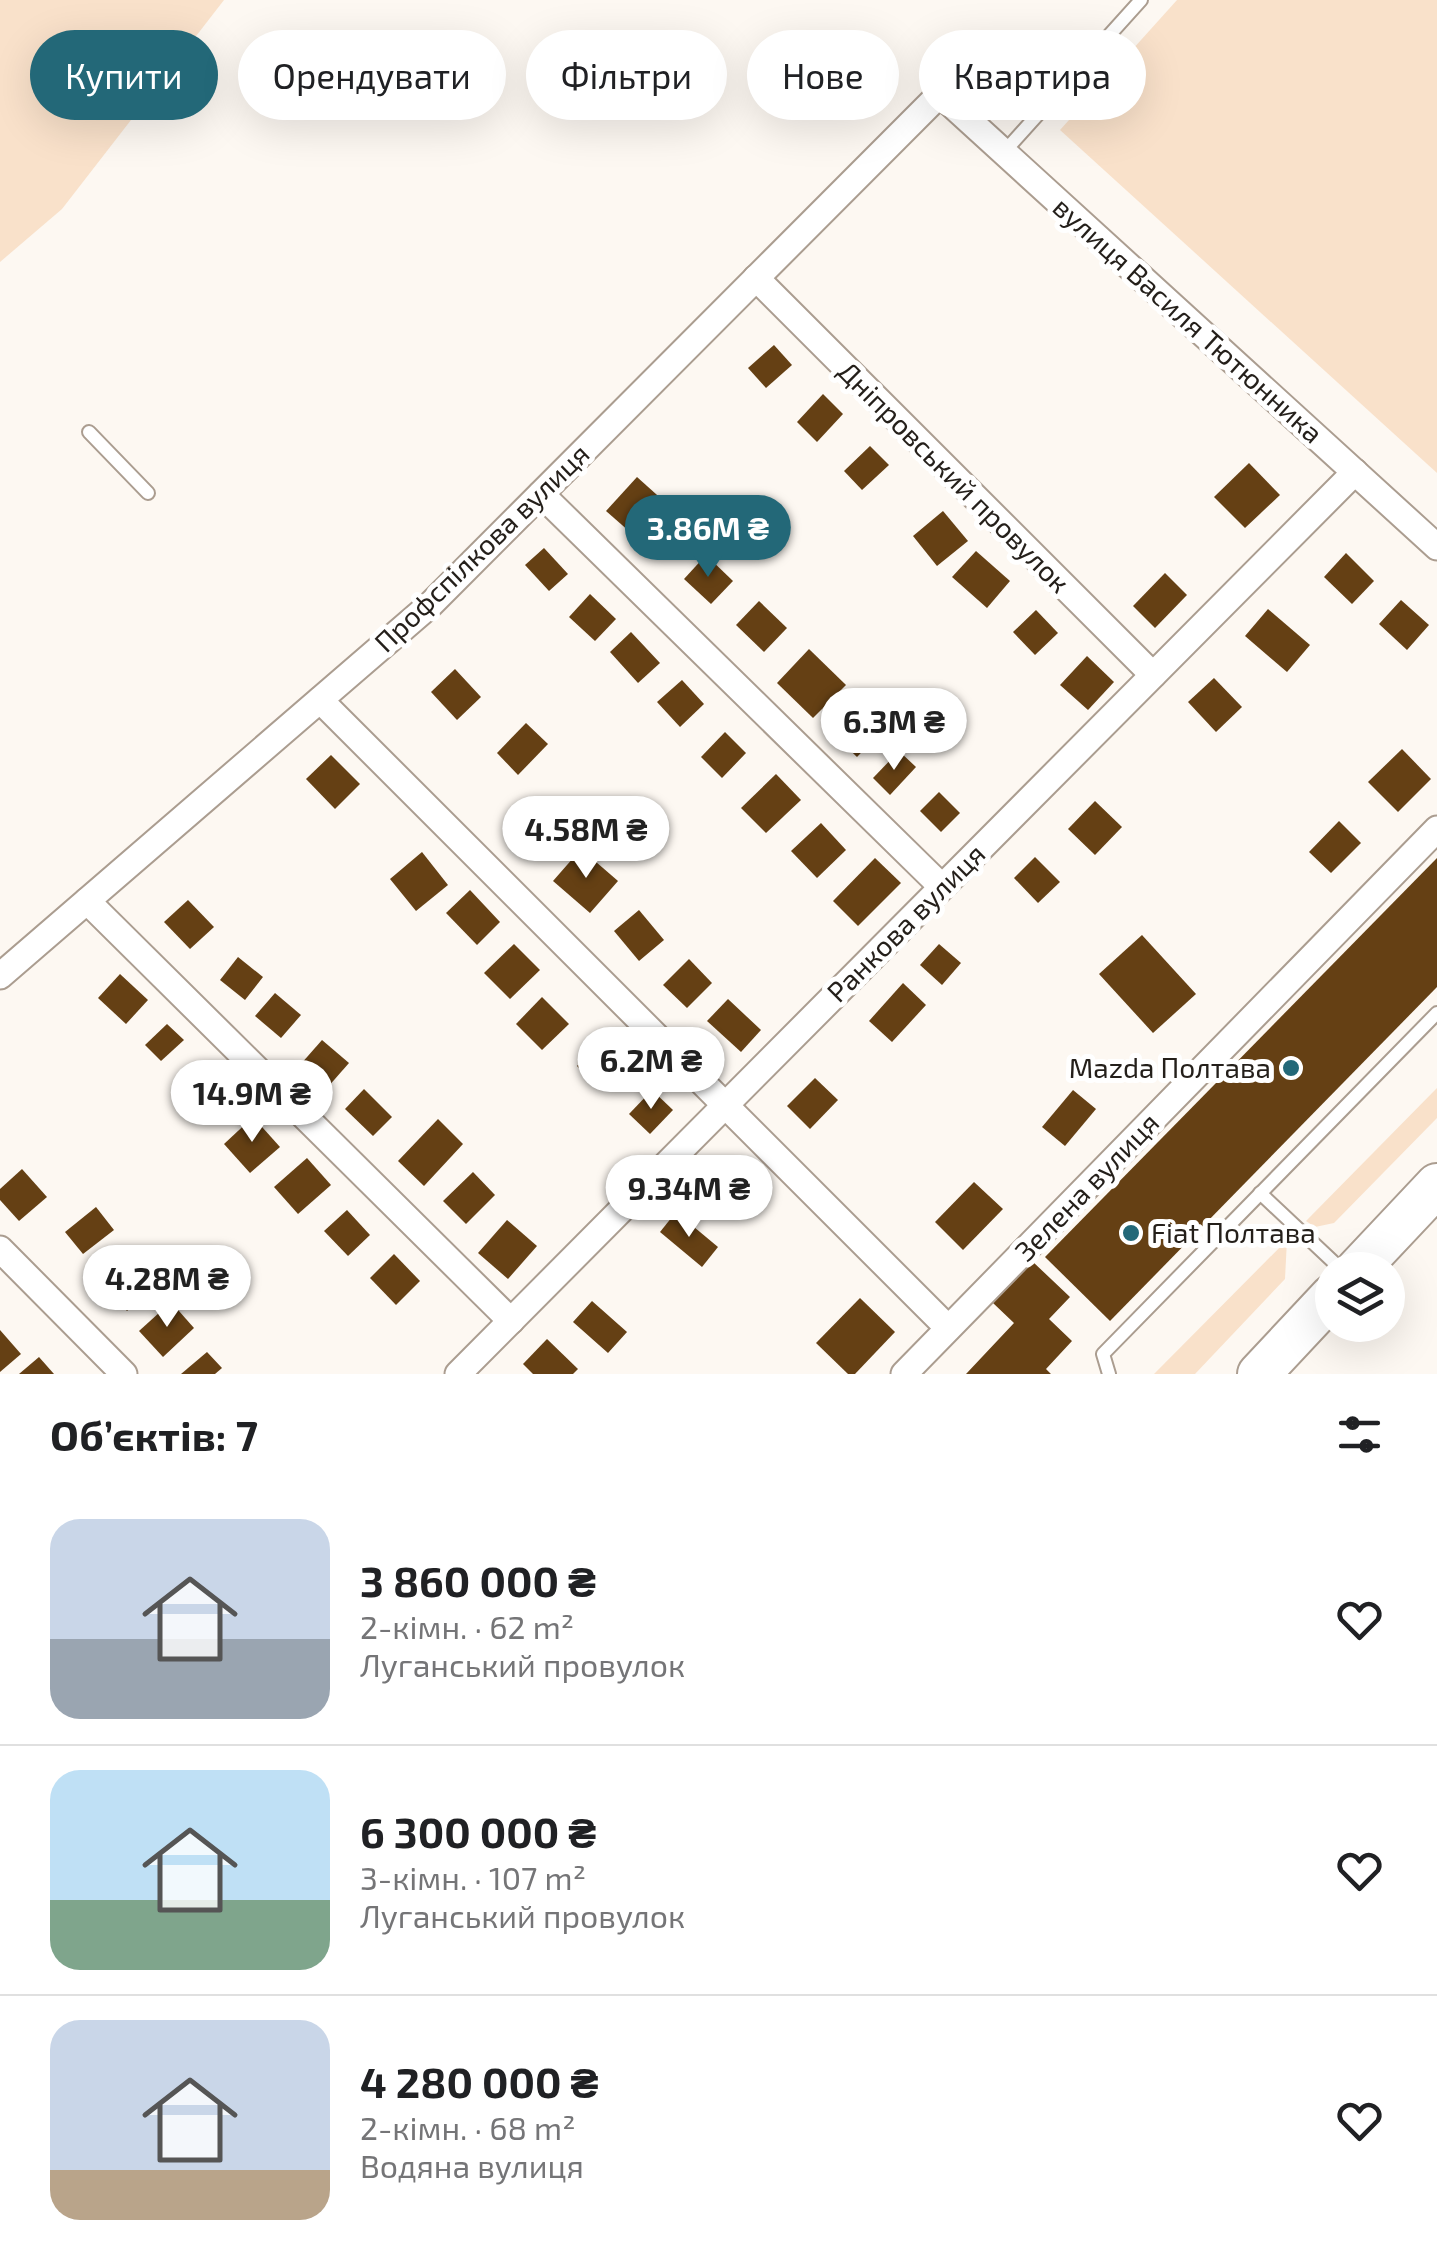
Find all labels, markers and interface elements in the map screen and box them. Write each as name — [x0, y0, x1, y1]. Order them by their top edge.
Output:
chip: Купити — [30, 30, 218, 120]
chip: Орендувати — [238, 30, 506, 120]
chip: Фільтри — [526, 30, 727, 120]
chip: Нове — [747, 30, 899, 120]
chip: Квартира — [919, 30, 1146, 120]
street label: вулиця Василя Тютюнника — [1047, 189, 1331, 449]
street label: Дніпровський провулок — [832, 353, 1078, 599]
street label: Профспілкова вулиця — [367, 436, 596, 659]
pin: 3.86M ₴ — [616, 495, 800, 580]
text: 3.86M ₴ — [647, 508, 769, 546]
pin: 6.3M ₴ — [813, 688, 975, 773]
text: 6.3M ₴ — [843, 701, 945, 739]
pin: 4.58M ₴ — [494, 796, 678, 881]
text: 4.58M ₴ — [524, 809, 648, 847]
street label: Ранкова вулиця — [819, 836, 991, 1008]
pin: 6.2M ₴ — [570, 1027, 732, 1112]
text: 6.2M ₴ — [600, 1040, 702, 1078]
place label: Mazda Полтава — [1069, 1050, 1271, 1084]
marker: Mazda Полтава — [1280, 1057, 1302, 1079]
pin: 14.9M ₴ — [160, 1060, 344, 1145]
text: 14.9M ₴ — [193, 1073, 311, 1111]
street label: Зелена вулиця — [1007, 1105, 1165, 1267]
pin: 9.34M ₴ — [597, 1155, 781, 1240]
text: 9.34M ₴ — [628, 1168, 750, 1206]
place label: Fiat Полтава — [1151, 1215, 1316, 1249]
marker: Fiat Полтава — [1120, 1222, 1142, 1244]
pin: 4.28M ₴ — [75, 1245, 259, 1330]
map controls — [1315, 1252, 1405, 1342]
button: layers — [1315, 1252, 1405, 1342]
text: 4.28M ₴ — [105, 1258, 229, 1296]
icon: filters — [1332, 1407, 1387, 1462]
text: Об’єктів: 7 — [50, 1409, 258, 1459]
text: 3 860 000 ₴ — [360, 1555, 596, 1605]
icon: home — [130, 1559, 250, 1679]
icon: heart — [1332, 1592, 1387, 1647]
text: 2-кімн. · 62 m² — [360, 1607, 574, 1645]
text: Луганський провулок — [360, 1645, 685, 1683]
text: 6 300 000 ₴ — [360, 1806, 596, 1856]
icon: home — [130, 1810, 250, 1930]
icon: heart — [1332, 1843, 1387, 1898]
text: 3-кімн. · 107 m² — [360, 1858, 586, 1896]
text: Луганський провулок — [360, 1896, 685, 1934]
text: 4 280 000 ₴ — [360, 2056, 599, 2106]
icon: home — [130, 2060, 250, 2180]
icon: heart — [1332, 2093, 1387, 2148]
text: 2-кімн. · 68 m² — [360, 2108, 575, 2146]
text: Водяна вулиця — [360, 2146, 584, 2184]

